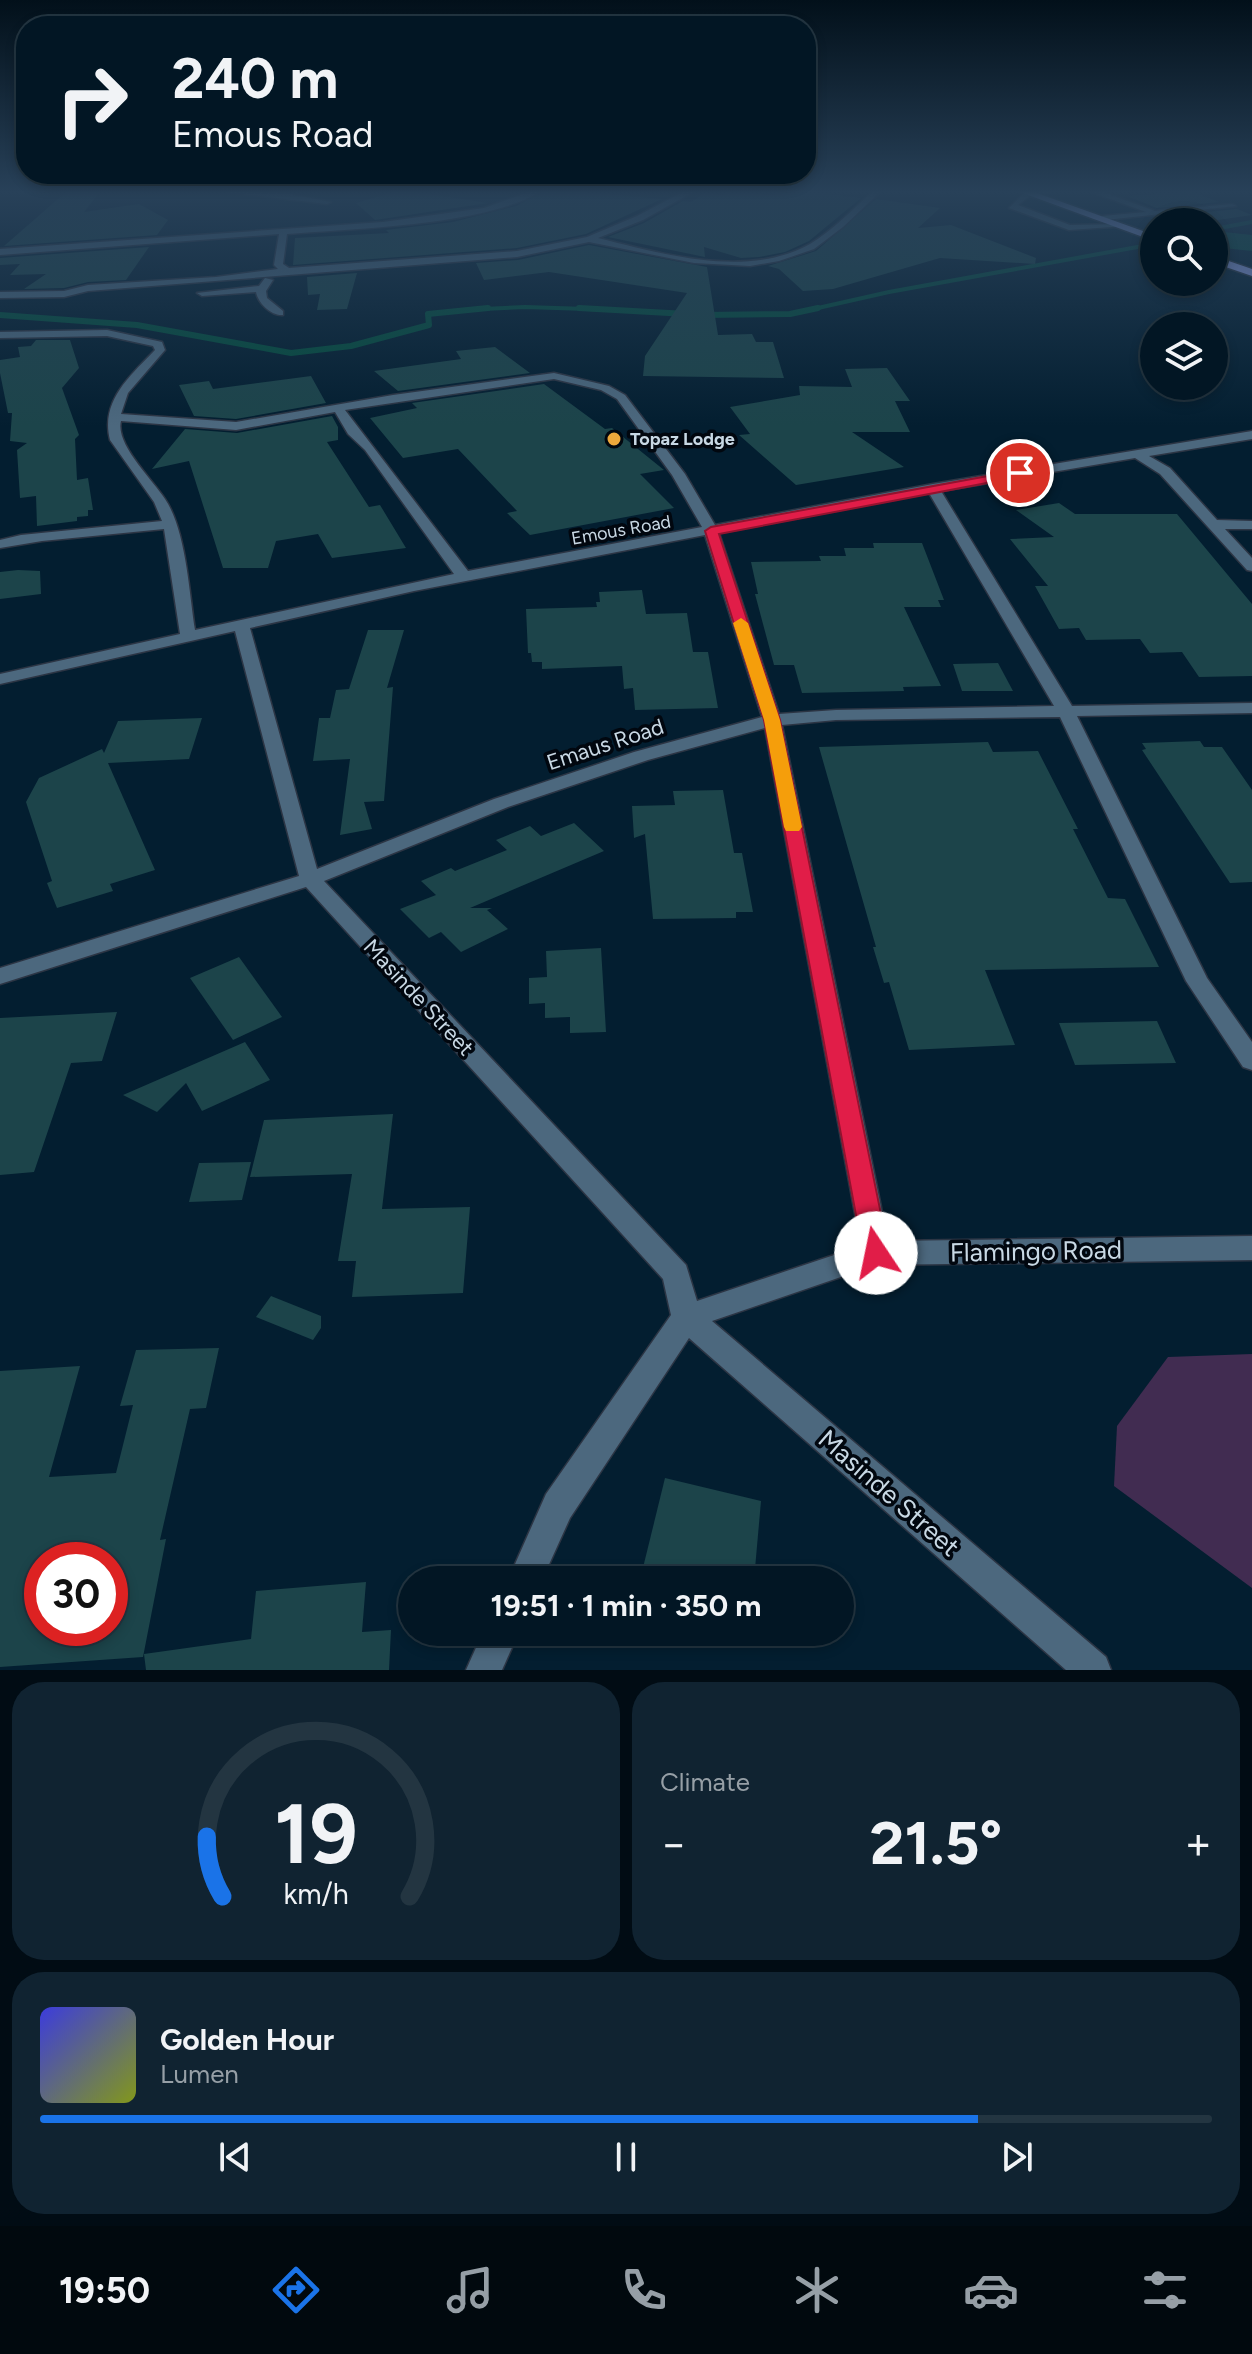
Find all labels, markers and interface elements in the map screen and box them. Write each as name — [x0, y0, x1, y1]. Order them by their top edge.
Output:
text: 240 m — [172, 45, 338, 112]
icon: right — [40, 48, 144, 152]
text: Emous Road — [172, 113, 373, 156]
map controls — [1140, 208, 1228, 400]
button: search — [1140, 208, 1228, 296]
button: layers — [1140, 312, 1228, 400]
place label: Topaz Lodge — [630, 428, 735, 450]
marker: Topaz Lodge — [605, 430, 623, 448]
pin — [986, 439, 1054, 507]
icon: arrive — [998, 451, 1042, 495]
street label: Emous Road — [569, 510, 673, 550]
street label: Emaus Road — [543, 713, 667, 776]
street label: Masinde Street — [358, 933, 479, 1061]
position arrow — [834, 1211, 918, 1295]
street label: Flamingo Road — [950, 1233, 1122, 1269]
street label: Masinde Street — [812, 1423, 966, 1563]
speed limit sign: 30 — [24, 1542, 128, 1646]
text: 19:51 · 1 min · 350 m — [490, 1587, 762, 1624]
text: Climate — [660, 1766, 750, 1798]
text: 19 — [274, 1784, 358, 1884]
text: 21.5° — [870, 1807, 1002, 1879]
text: − — [660, 1817, 687, 1870]
text: + — [1185, 1817, 1212, 1870]
text: km/h — [283, 1877, 349, 1911]
text: Golden Hour — [160, 2021, 334, 2058]
text: Lumen — [160, 2058, 239, 2090]
icon: previous — [213, 2135, 257, 2179]
icon: pause — [604, 2135, 648, 2179]
icon: next — [995, 2135, 1039, 2179]
icon: directions — [268, 2262, 324, 2318]
icon: music — [442, 2262, 498, 2318]
icon: phone — [616, 2262, 672, 2318]
icon: climate — [789, 2262, 845, 2318]
icon: car — [963, 2262, 1019, 2318]
icon: filters — [1137, 2262, 1193, 2318]
text: 19:50 — [59, 2269, 150, 2312]

